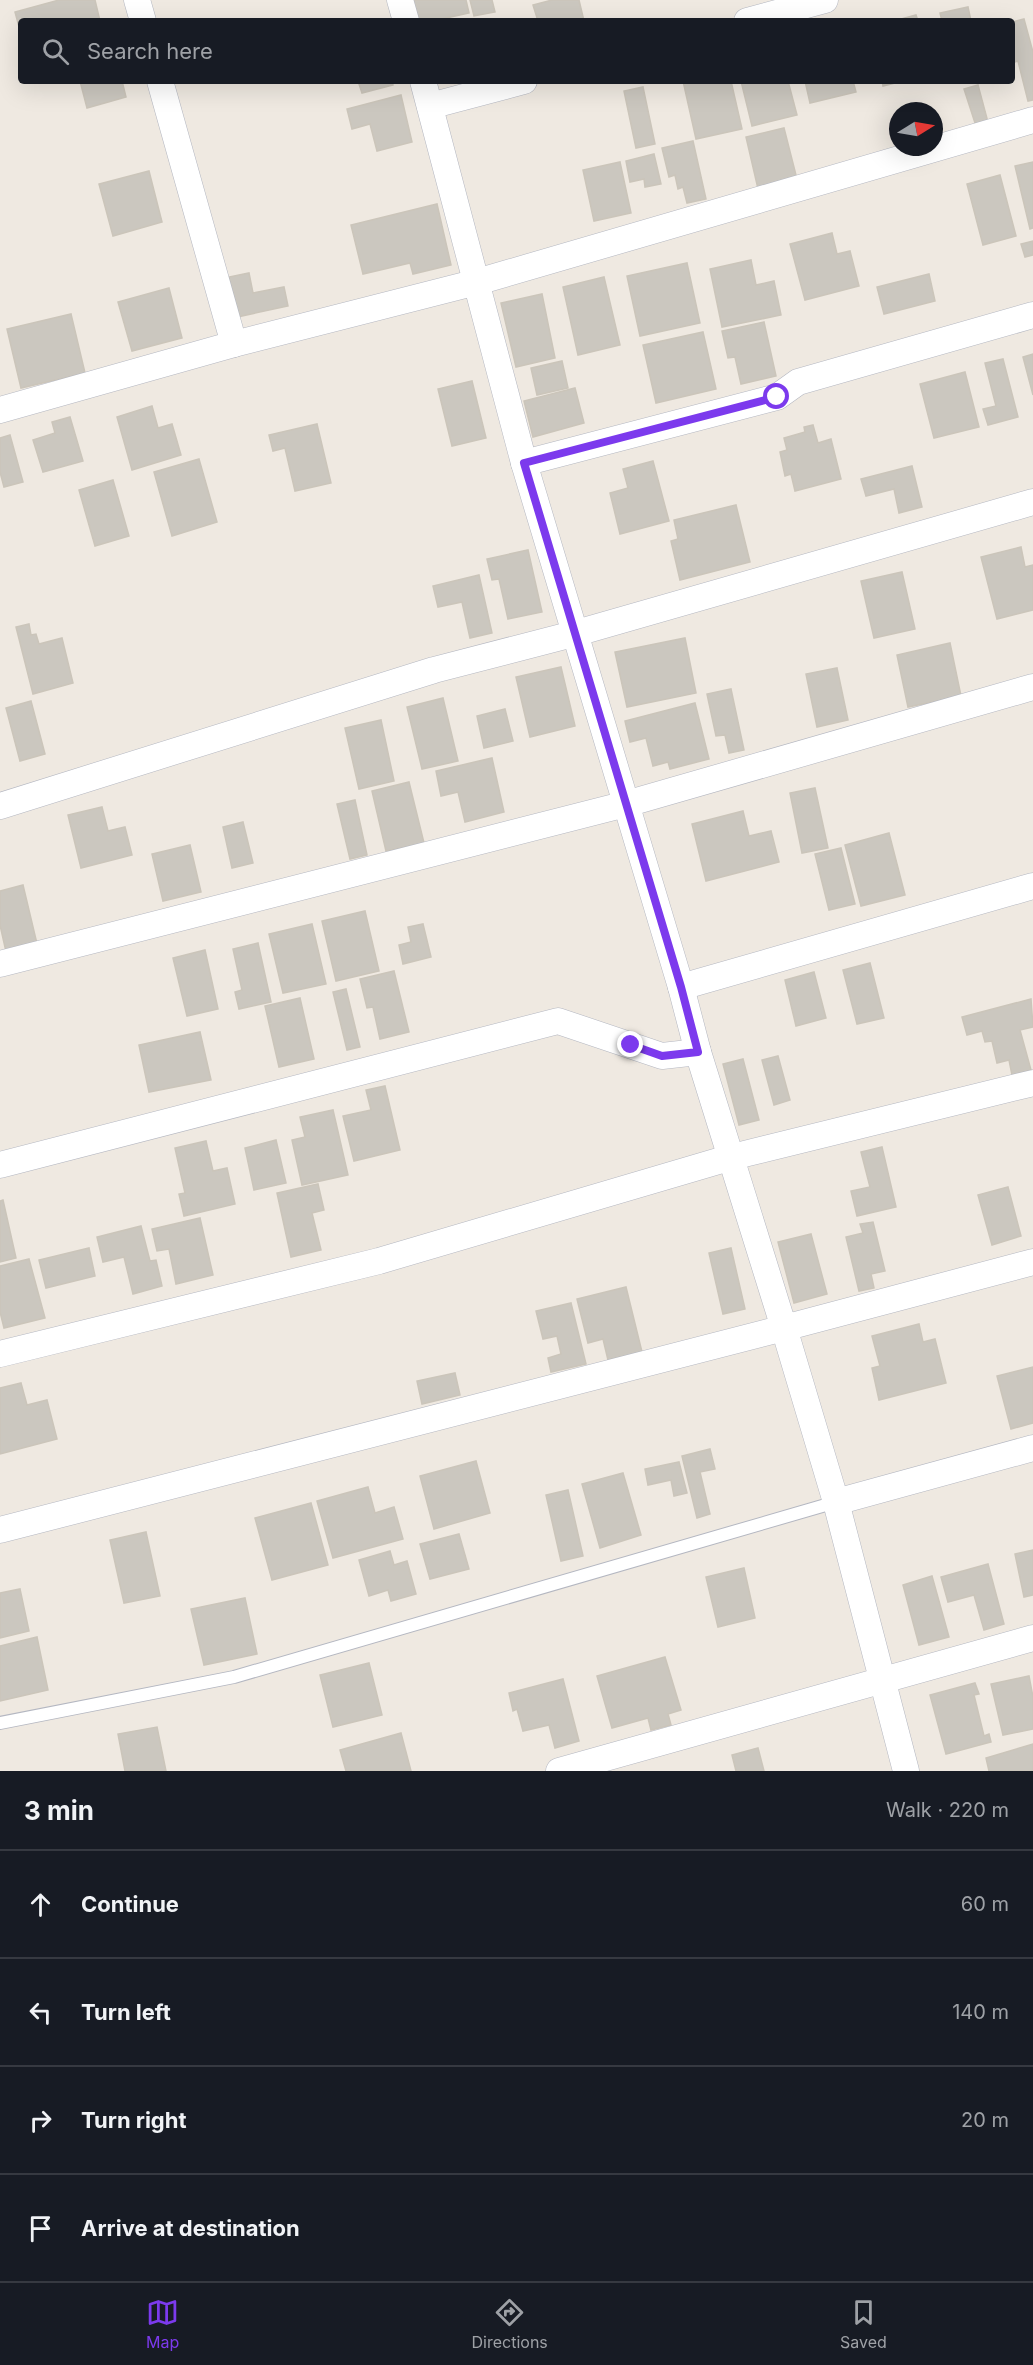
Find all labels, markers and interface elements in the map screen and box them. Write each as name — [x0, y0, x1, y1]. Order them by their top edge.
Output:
search box — [18, 18, 1015, 84]
icon: search — [39, 35, 72, 68]
text: Search here — [87, 38, 213, 64]
north arrow — [889, 102, 943, 156]
route start — [763, 383, 789, 409]
route end — [617, 1031, 643, 1057]
text: 3 min — [24, 1795, 94, 1826]
text: Walk · 220 m — [886, 1798, 1009, 1822]
icon: ahead — [24, 1888, 57, 1921]
text: Continue — [81, 1891, 179, 1917]
text: 60 m — [961, 1892, 1009, 1916]
icon: left — [24, 1996, 57, 2029]
text: Turn left — [81, 1999, 171, 2025]
text: 140 m — [952, 2000, 1009, 2024]
icon: right — [24, 2104, 57, 2137]
text: Turn right — [81, 2107, 187, 2133]
text: 20 m — [961, 2108, 1009, 2132]
icon: arrive — [24, 2212, 57, 2245]
text: Arrive at destination — [81, 2215, 300, 2241]
tab: Map — [146, 2296, 179, 2352]
tab: Directions — [472, 2296, 548, 2352]
tab: Saved — [840, 2296, 887, 2352]

